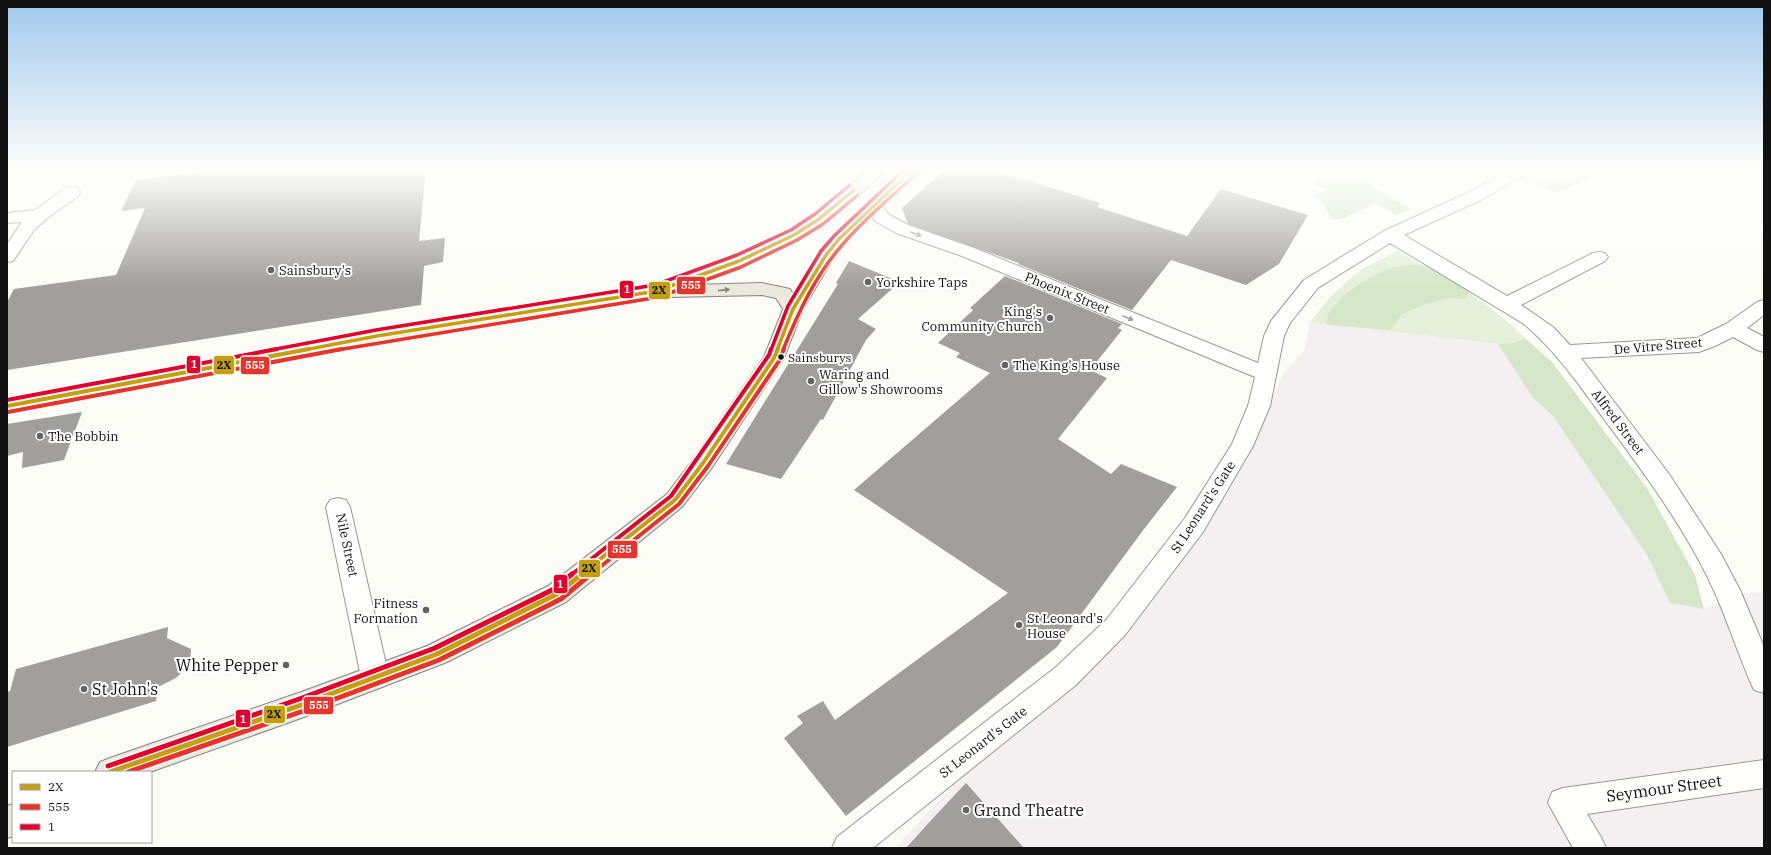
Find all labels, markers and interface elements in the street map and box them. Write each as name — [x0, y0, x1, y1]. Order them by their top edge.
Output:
one-way arrow — [910, 231, 922, 237]
place label: Sainsbury's — [279, 262, 351, 279]
marker: Sainsbury's — [266, 265, 276, 275]
street label: Phoenix Street — [1022, 268, 1112, 318]
place label: Yorkshire Taps — [876, 274, 968, 291]
line badge: 555 — [676, 276, 706, 295]
marker: Yorkshire Taps — [863, 277, 873, 287]
text: 555 — [681, 278, 701, 292]
line badge: 1 — [619, 280, 634, 299]
line badge: 2X — [648, 281, 671, 300]
text: 1 — [624, 282, 631, 296]
text: 2X — [652, 283, 666, 297]
one-way arrow — [718, 287, 730, 294]
place label: King's Community Church — [921, 303, 1042, 335]
marker: King's Community Church — [1045, 313, 1055, 323]
one-way arrow — [1122, 315, 1134, 321]
street label: De Vitre Street — [1613, 334, 1703, 358]
place label: Sainsburys — [788, 350, 852, 365]
marker: Sainsburys — [776, 352, 786, 362]
line badge: 1 — [186, 355, 201, 374]
line badge: 2X — [213, 355, 235, 375]
line badge: 555 — [240, 356, 270, 375]
text: 1 — [191, 357, 198, 371]
place label: The King's House — [1013, 357, 1120, 374]
text: 2X — [217, 358, 231, 372]
text: 555 — [245, 358, 265, 372]
marker: The King's House — [1000, 360, 1010, 370]
place label: Waring and Gillow's Showrooms — [819, 366, 943, 398]
marker: Waring and Gillow's Showrooms — [806, 376, 816, 386]
street label: Alfred Street — [1588, 386, 1648, 458]
place label: The Bobbin — [48, 428, 119, 445]
marker: The Bobbin — [35, 431, 45, 441]
street label: St Leonard's Gate — [1167, 458, 1239, 556]
street label: Nile Street — [332, 512, 362, 579]
line badge: 555 — [607, 540, 638, 559]
text: 555 — [612, 542, 632, 556]
line badge: 2X — [578, 559, 601, 578]
text: 2X — [582, 561, 596, 575]
line badge: 1 — [553, 574, 568, 594]
text: 1 — [557, 577, 564, 591]
place label: Fitness Formation — [354, 595, 418, 627]
marker: Fitness Formation — [421, 605, 431, 615]
place label: St Leonard's House — [1027, 610, 1103, 642]
marker: St Leonard's House — [1014, 620, 1024, 630]
place label: White Pepper — [176, 655, 278, 675]
marker: White Pepper — [281, 660, 291, 670]
place label: St John's — [92, 679, 158, 699]
marker: St John's — [79, 684, 89, 694]
line badge: 555 — [303, 696, 334, 715]
text: 555 — [309, 698, 329, 712]
street label: St Leonard's Gate — [936, 702, 1030, 782]
line badge: 2X — [263, 705, 286, 724]
text: 2X — [267, 707, 281, 721]
line badge: 1 — [235, 709, 251, 728]
text: 1 — [240, 712, 247, 726]
street label: Seymour Street — [1605, 770, 1723, 806]
legend — [12, 771, 152, 843]
text: 2X — [48, 779, 63, 794]
text: 555 — [48, 799, 70, 814]
place label: Grand Theatre — [974, 800, 1084, 820]
marker: Grand Theatre — [961, 805, 971, 815]
text: 1 — [48, 819, 55, 834]

